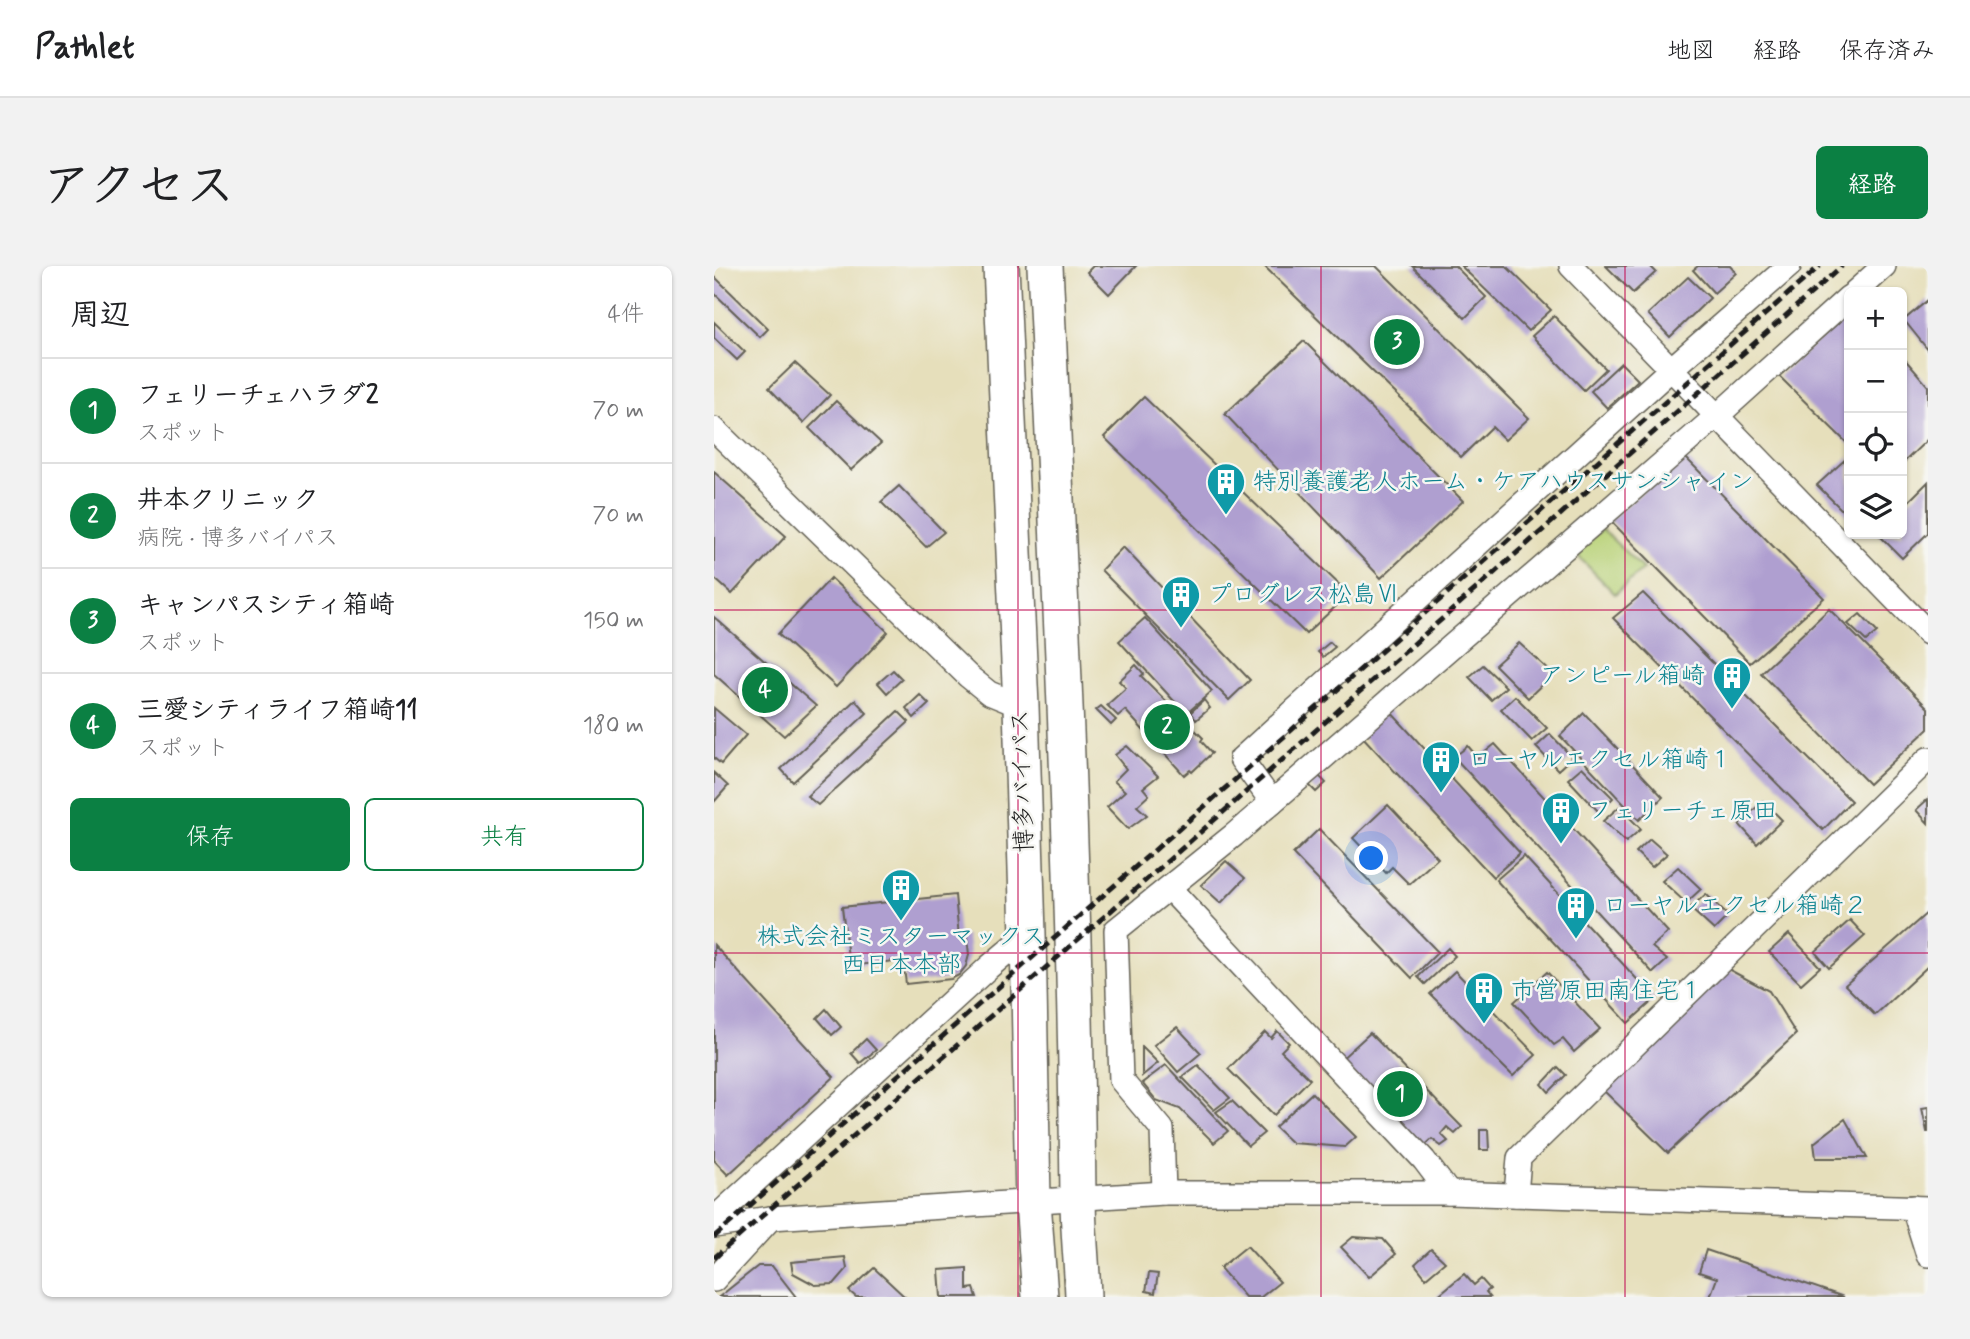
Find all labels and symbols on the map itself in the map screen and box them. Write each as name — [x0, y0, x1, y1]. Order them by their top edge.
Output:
pin: 3 — [1374, 316, 1420, 368]
building icon: 特別養護老人ホーム・ケアハウスサンシャイン — [1205, 461, 1247, 516]
place label: 特別養護老人ホーム・ケアハウスサンシャイン — [1253, 467, 1754, 498]
building icon: プログレス松島Ⅵ — [1160, 574, 1202, 629]
place label: プログレス松島Ⅵ — [1208, 580, 1400, 611]
building icon: アンピール箱崎 — [1711, 655, 1753, 710]
place label: アンピール箱崎 — [1540, 661, 1705, 692]
pin: 4 — [742, 664, 788, 716]
pin: 2 — [1144, 701, 1190, 753]
street label: 博多バイパス — [1005, 709, 1041, 853]
building icon: ローヤルエクセル箱崎１ — [1420, 739, 1462, 794]
place label: ローヤルエクセル箱崎１ — [1468, 745, 1732, 776]
building icon: フェリーチェ原田 — [1540, 790, 1582, 845]
place label: フェリーチェ原田 — [1588, 796, 1778, 827]
your location — [1354, 841, 1388, 875]
building icon: 株式会社ミスターマックス 西日本本部 — [880, 867, 922, 922]
building icon: ローヤルエクセル箱崎２ — [1555, 885, 1597, 940]
place label: ローヤルエクセル箱崎２ — [1603, 891, 1867, 922]
place label: 株式会社ミスターマックス 西日本本部 — [757, 922, 1045, 981]
building icon: 市営原田南住宅１ — [1463, 970, 1505, 1025]
place label: 市営原田南住宅１ — [1511, 976, 1703, 1007]
pin: 1 — [1377, 1068, 1423, 1120]

